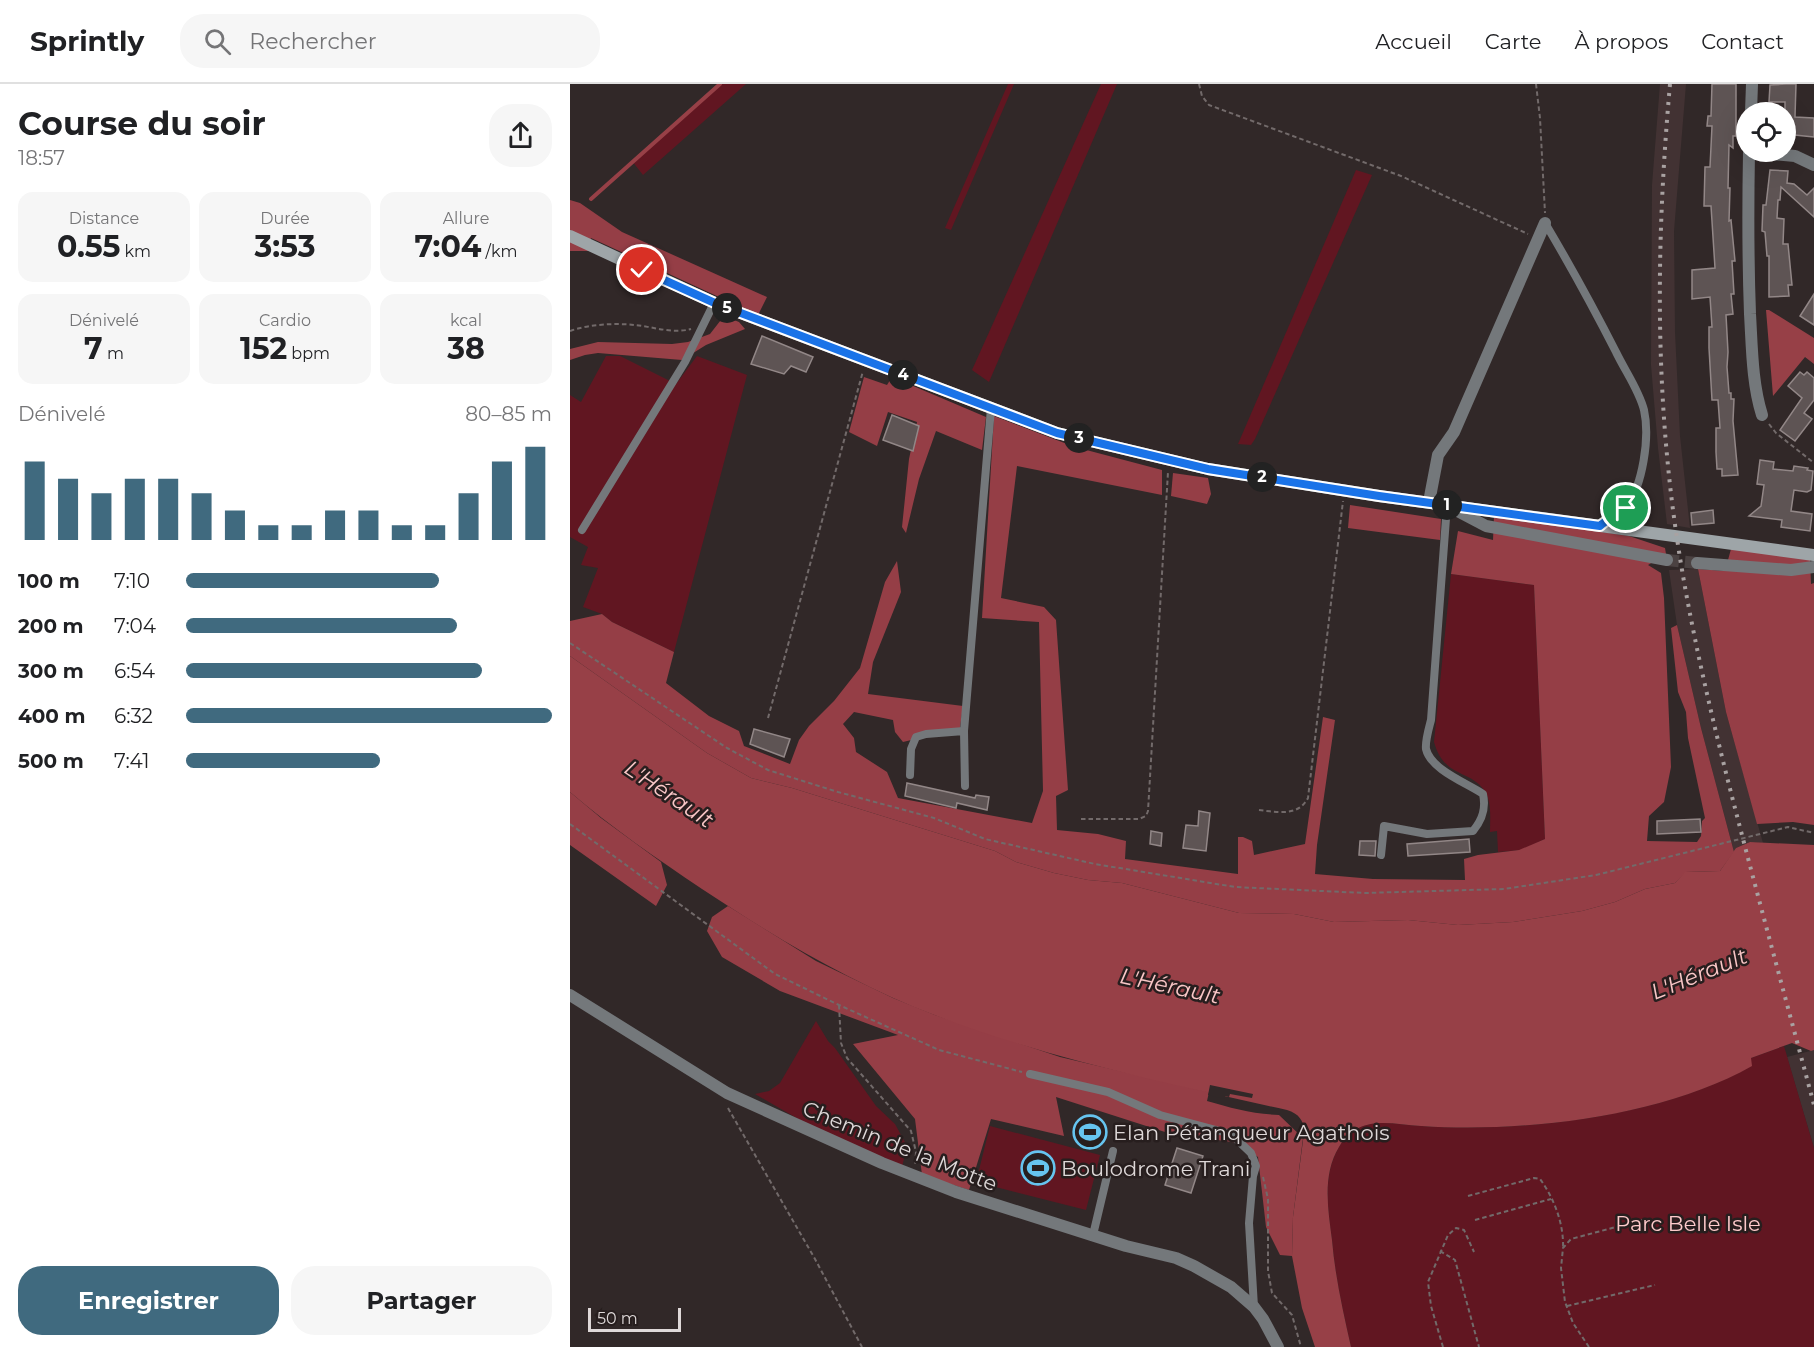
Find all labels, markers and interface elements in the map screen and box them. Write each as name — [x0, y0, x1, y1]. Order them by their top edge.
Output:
search box — [180, 14, 600, 68]
text: Sprintly — [30, 24, 144, 58]
icon: search — [201, 25, 234, 58]
text: Rechercher — [249, 28, 377, 55]
text: Accueil — [1375, 29, 1452, 54]
text: Carte — [1485, 29, 1541, 54]
text: À propos — [1574, 29, 1668, 54]
text: Contact — [1701, 29, 1784, 54]
map controls — [1736, 102, 1796, 162]
button: locate — [1736, 102, 1796, 162]
text: Course du soir — [18, 103, 266, 143]
button: share — [489, 104, 552, 167]
text: 18:57 — [18, 146, 65, 170]
text: Distance — [69, 209, 139, 228]
text: Durée — [260, 209, 310, 228]
text: Allure — [443, 209, 489, 228]
text: 0.55 — [57, 228, 120, 265]
text: 3:53 — [254, 228, 316, 265]
text: 7:04 — [415, 228, 481, 265]
text: km — [120, 242, 151, 261]
text: /km — [481, 242, 517, 261]
pin — [616, 244, 667, 295]
icon: check — [625, 253, 658, 286]
pin: 5 — [712, 293, 742, 323]
text: 5 — [722, 298, 732, 317]
text: Dénivelé — [69, 311, 139, 330]
text: Cardio — [259, 311, 311, 330]
text: kcal — [450, 311, 482, 330]
text: 7 — [84, 330, 103, 367]
text: 152 — [240, 330, 287, 367]
text: 38 — [447, 330, 485, 367]
text: m — [103, 344, 124, 363]
text: bpm — [287, 344, 330, 363]
pin: 4 — [888, 360, 918, 390]
text: 4 — [897, 365, 909, 384]
text: Dénivelé — [18, 402, 106, 426]
text: 80–85 m — [465, 402, 552, 426]
pin: 3 — [1064, 423, 1094, 453]
text: 3 — [1074, 428, 1084, 447]
pin: 2 — [1247, 462, 1277, 492]
text: 2 — [1257, 467, 1267, 486]
pin — [1600, 482, 1651, 533]
pin: 1 — [1432, 490, 1462, 520]
icon: arrive — [1609, 491, 1642, 524]
text: 1 — [1444, 495, 1450, 514]
text: 100 m — [18, 569, 80, 593]
text: 7:10 — [114, 569, 150, 593]
text: 200 m — [18, 614, 84, 638]
text: 7:04 — [114, 614, 156, 638]
text: 300 m — [18, 659, 84, 683]
text: 6:54 — [114, 659, 155, 683]
text: 400 m — [18, 704, 86, 728]
text: 6:32 — [114, 704, 153, 728]
text: 500 m — [18, 749, 84, 773]
text: 7:41 — [114, 749, 150, 773]
water label: L'Hérault — [619, 754, 719, 834]
water label: L'Hérault — [1647, 942, 1751, 1006]
water label: L'Hérault — [1117, 962, 1223, 1010]
street label: Chemin de la Motte — [799, 1096, 1001, 1196]
sports icon: Elan Pétanqueur Agathois — [1072, 1114, 1108, 1150]
place label: Elan Pétanqueur Agathois — [1113, 1120, 1390, 1145]
sports icon: Boulodrome Trani — [1020, 1150, 1056, 1186]
place label: Boulodrome Trani — [1061, 1156, 1251, 1181]
park label: Parc Belle Isle — [1615, 1211, 1761, 1236]
button: Enregistrer — [18, 1266, 279, 1335]
button: Partager — [291, 1266, 552, 1335]
scale bar — [588, 1305, 681, 1332]
text: 50 m — [597, 1309, 638, 1328]

